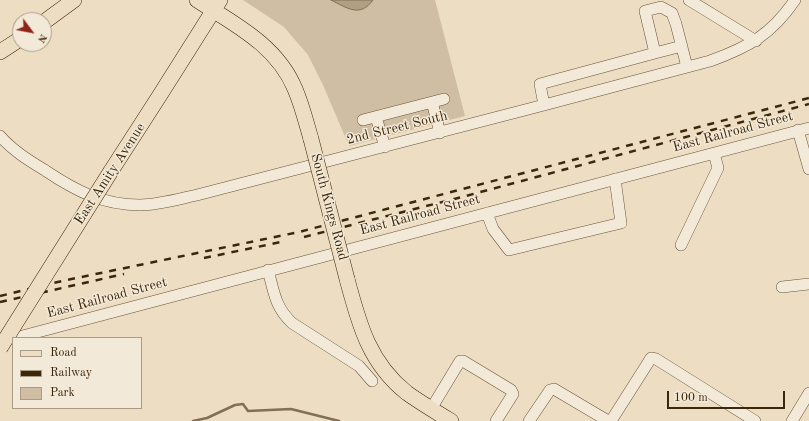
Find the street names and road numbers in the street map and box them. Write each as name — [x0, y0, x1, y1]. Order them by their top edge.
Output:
street label: 2nd Street South — [345, 107, 449, 149]
street label: East Railroad Street — [671, 108, 795, 156]
street label: East Amity Avenue — [71, 120, 149, 228]
street label: South Kings Road — [307, 152, 351, 262]
street label: East Railroad Street — [358, 191, 482, 239]
street label: East Railroad Street — [45, 274, 169, 322]

